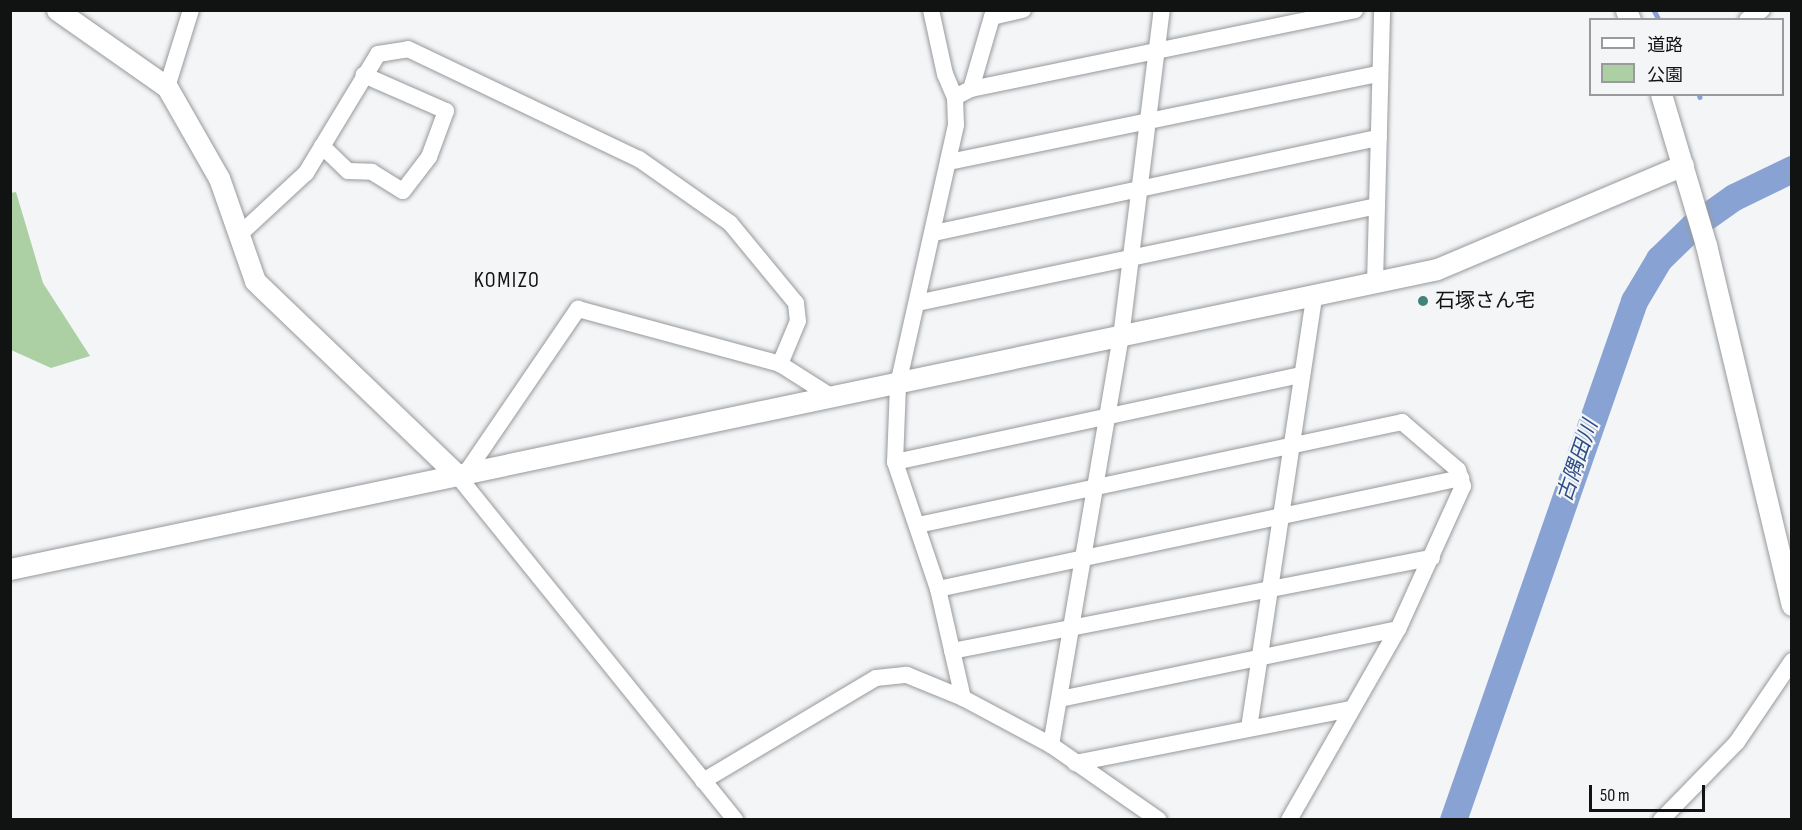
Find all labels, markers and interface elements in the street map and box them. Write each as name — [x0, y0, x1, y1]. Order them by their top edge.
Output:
legend — [1589, 18, 1784, 96]
text: 道路 — [1647, 35, 1683, 56]
text: 公園 — [1647, 65, 1683, 86]
district label: KOMIZO — [474, 268, 540, 294]
place label: 石塚さん宅 — [1435, 289, 1535, 313]
marker: 石塚さん宅 — [1416, 294, 1430, 308]
water label: 古隅田川 — [1552, 417, 1604, 505]
scale bar — [1592, 773, 1708, 811]
text: 50 m — [1600, 785, 1630, 806]

